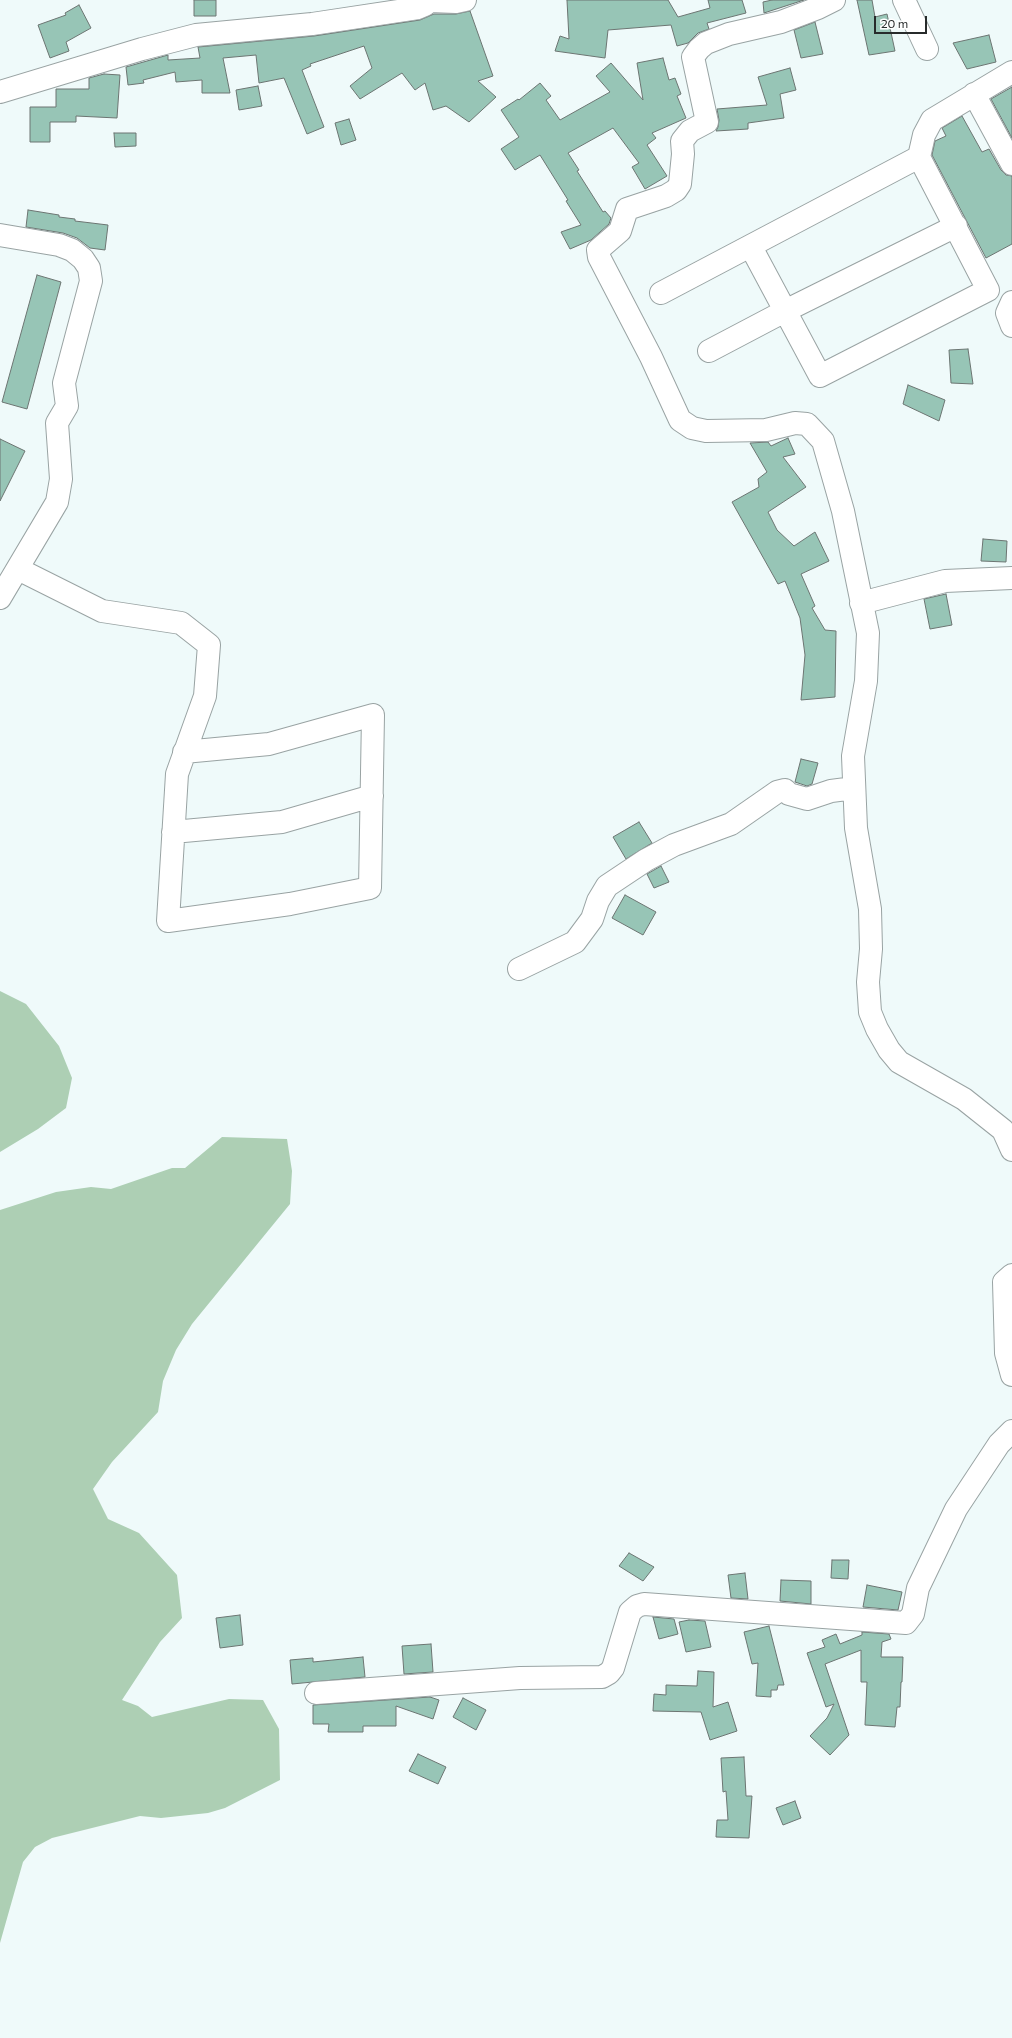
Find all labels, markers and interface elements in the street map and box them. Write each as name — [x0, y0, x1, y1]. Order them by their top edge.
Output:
scale bar — [876, 8, 929, 34]
text: 20 m — [881, 16, 908, 30]

